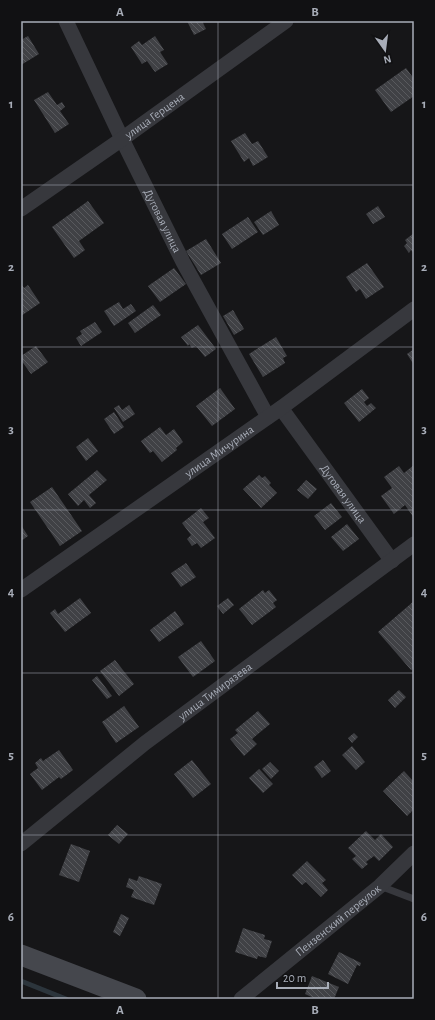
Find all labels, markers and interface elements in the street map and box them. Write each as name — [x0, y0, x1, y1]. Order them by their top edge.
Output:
text: A — [116, 6, 124, 19]
text: B — [311, 6, 319, 19]
north arrow — [365, 30, 405, 70]
text: N — [382, 53, 392, 65]
street label: улица Герцена — [122, 90, 187, 142]
text: 1 — [9, 98, 13, 111]
text: 1 — [422, 98, 426, 111]
street label: Дуговая улица — [142, 187, 184, 255]
text: 2 — [8, 261, 14, 274]
text: 2 — [421, 261, 427, 274]
text: 3 — [8, 423, 14, 436]
street label: улица Мичурина — [182, 423, 256, 481]
text: 3 — [421, 423, 427, 436]
street label: Дуговая улица — [318, 462, 369, 526]
text: 4 — [8, 586, 15, 599]
text: 4 — [421, 586, 428, 599]
street label: улица Тимирязева — [175, 660, 254, 724]
text: 5 — [8, 749, 14, 762]
text: 5 — [421, 749, 427, 762]
street label: Пензенский переулок — [293, 882, 383, 958]
text: 6 — [8, 911, 14, 924]
text: 6 — [421, 911, 427, 924]
scale bar — [277, 964, 328, 990]
text: 20 m — [283, 972, 306, 984]
text: A — [116, 1004, 124, 1017]
text: B — [311, 1004, 319, 1017]

